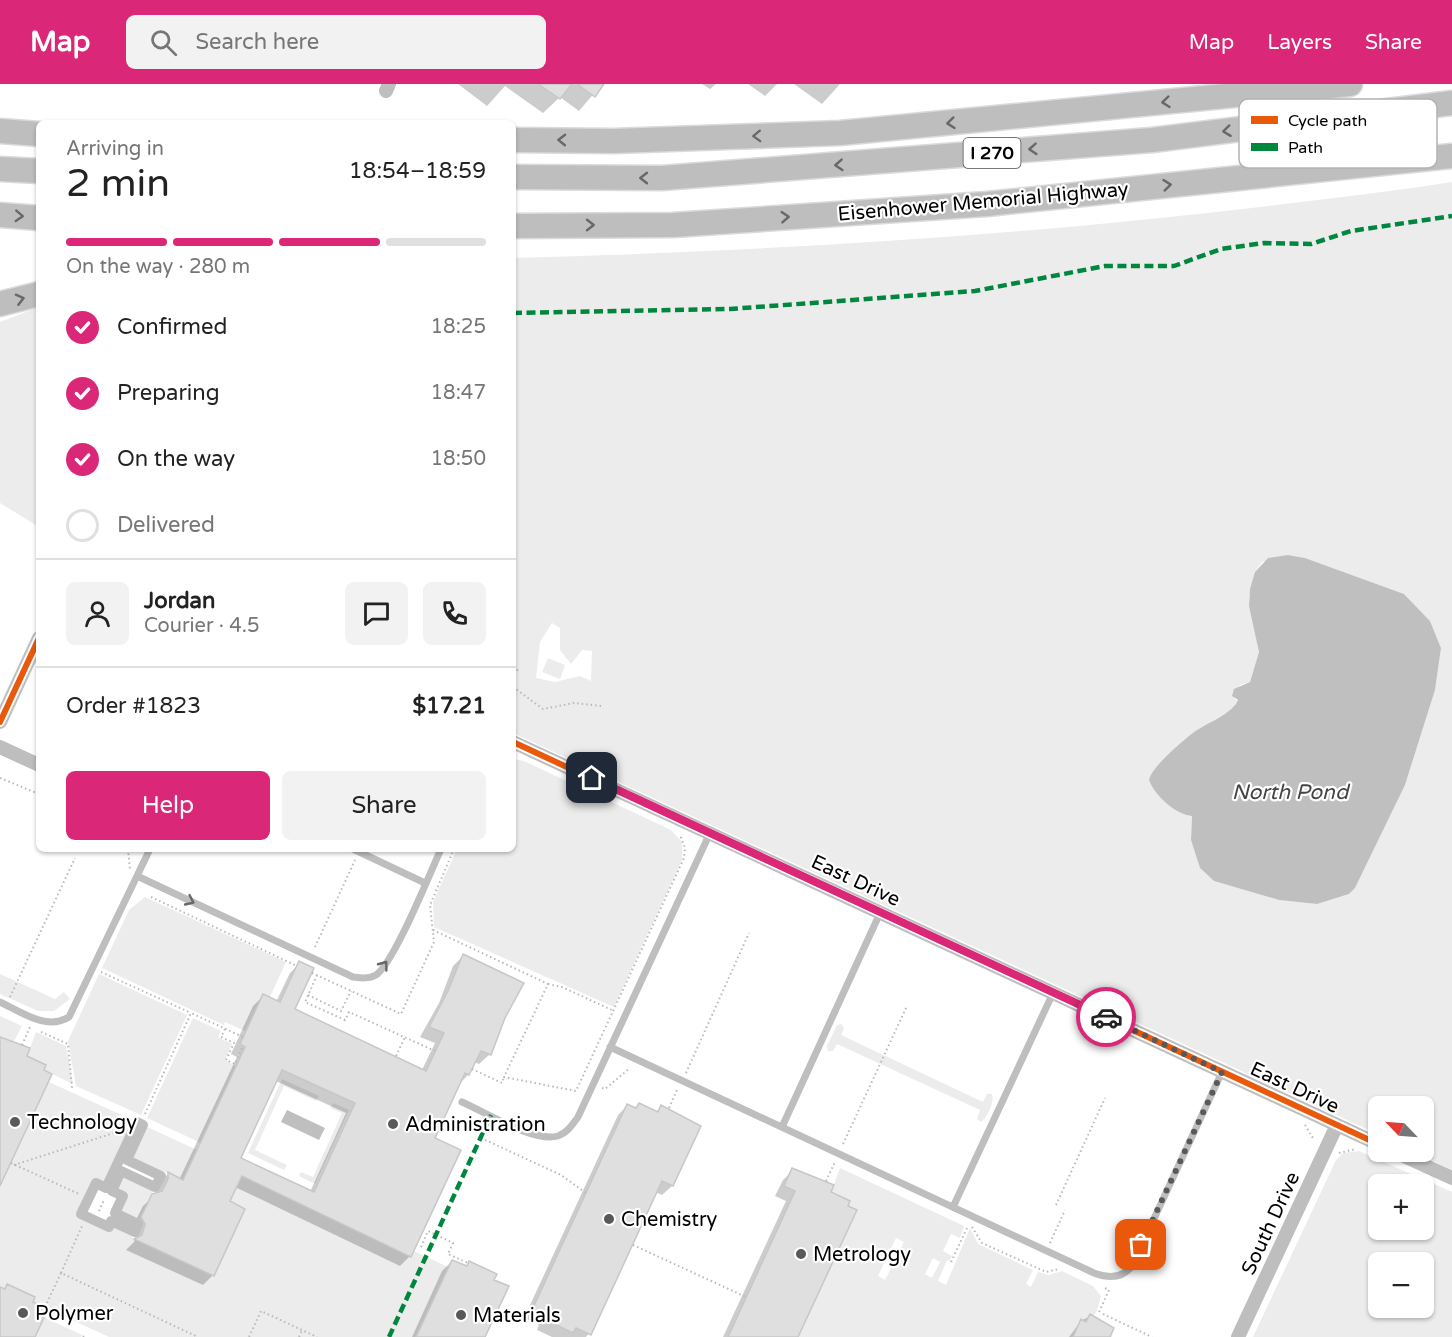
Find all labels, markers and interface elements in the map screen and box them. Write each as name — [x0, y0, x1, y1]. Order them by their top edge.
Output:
search box — [126, 15, 546, 69]
text: Map — [30, 25, 90, 59]
icon: search — [147, 26, 180, 59]
text: Search here — [195, 29, 319, 55]
text: Map — [1189, 30, 1234, 55]
text: Layers — [1267, 30, 1332, 55]
text: Share — [1365, 30, 1422, 55]
one-way arrow — [1162, 95, 1171, 108]
legend — [1239, 99, 1437, 168]
text: Cycle path — [1288, 111, 1367, 131]
one-way arrow — [947, 116, 956, 129]
one-way arrow — [1223, 124, 1232, 136]
one-way arrow — [752, 130, 761, 142]
one-way arrow — [557, 134, 566, 146]
text: Arriving in — [66, 137, 164, 161]
road number: I 270 — [964, 138, 1020, 168]
text: Path — [1288, 138, 1323, 158]
one-way arrow — [1029, 143, 1038, 156]
text: 18:54–18:59 — [349, 158, 486, 184]
one-way arrow — [834, 158, 843, 171]
text: 2 min — [66, 160, 170, 207]
one-way arrow — [640, 172, 649, 184]
street label: Eisenhower Memorial Highway — [837, 177, 1130, 227]
one-way arrow — [1163, 179, 1172, 192]
one-way arrow — [15, 210, 24, 223]
one-way arrow — [780, 211, 789, 224]
one-way arrow — [586, 219, 595, 231]
text: On the way · 280 m — [66, 255, 250, 279]
one-way arrow — [14, 294, 24, 307]
icon: check — [66, 311, 99, 344]
text: Confirmed — [117, 314, 227, 340]
text: 18:25 — [431, 315, 486, 339]
icon: check — [66, 377, 99, 410]
text: Preparing — [117, 380, 220, 406]
text: 18:47 — [431, 381, 486, 405]
icon: check — [66, 443, 99, 476]
text: On the way — [117, 446, 235, 472]
text: 18:50 — [431, 447, 486, 471]
text: Delivered — [117, 512, 215, 538]
button: person — [66, 582, 129, 645]
button: chat — [345, 582, 408, 645]
button: phone — [423, 582, 486, 645]
text: Jordan — [144, 588, 215, 614]
text: Courier · 4.5 — [144, 614, 259, 638]
text: Order #1823 — [66, 693, 201, 719]
text: $17.21 — [413, 693, 486, 719]
pin — [566, 752, 617, 803]
icon: home — [575, 761, 608, 794]
button: Help — [66, 771, 270, 840]
button: Share — [282, 771, 486, 840]
water label: North Pond — [1232, 780, 1351, 805]
street label: East Drive — [807, 850, 904, 912]
one-way arrow — [184, 893, 195, 905]
one-way arrow — [377, 961, 388, 972]
courier — [1076, 987, 1136, 1047]
icon: car — [1090, 1001, 1123, 1034]
street label: East Drive — [1246, 1057, 1343, 1119]
north arrow — [1368, 1096, 1434, 1162]
map controls — [1368, 1096, 1434, 1318]
place label: Technology — [27, 1111, 137, 1135]
place label: Administration — [405, 1113, 546, 1137]
marker: Technology — [8, 1115, 22, 1129]
marker: Administration — [386, 1117, 400, 1131]
street label: South Drive — [1237, 1168, 1305, 1279]
button: + — [1368, 1174, 1434, 1240]
place label: Chemistry — [621, 1208, 718, 1232]
marker: Chemistry — [602, 1212, 616, 1226]
pin — [1115, 1219, 1166, 1270]
icon: bag — [1124, 1228, 1157, 1261]
place label: Metrology — [813, 1243, 911, 1267]
marker: Metrology — [794, 1247, 808, 1261]
button: − — [1368, 1252, 1434, 1318]
place label: Polymer — [35, 1302, 114, 1326]
place label: Materials — [473, 1304, 561, 1328]
marker: Polymer — [16, 1306, 30, 1320]
marker: Materials — [454, 1308, 468, 1322]

